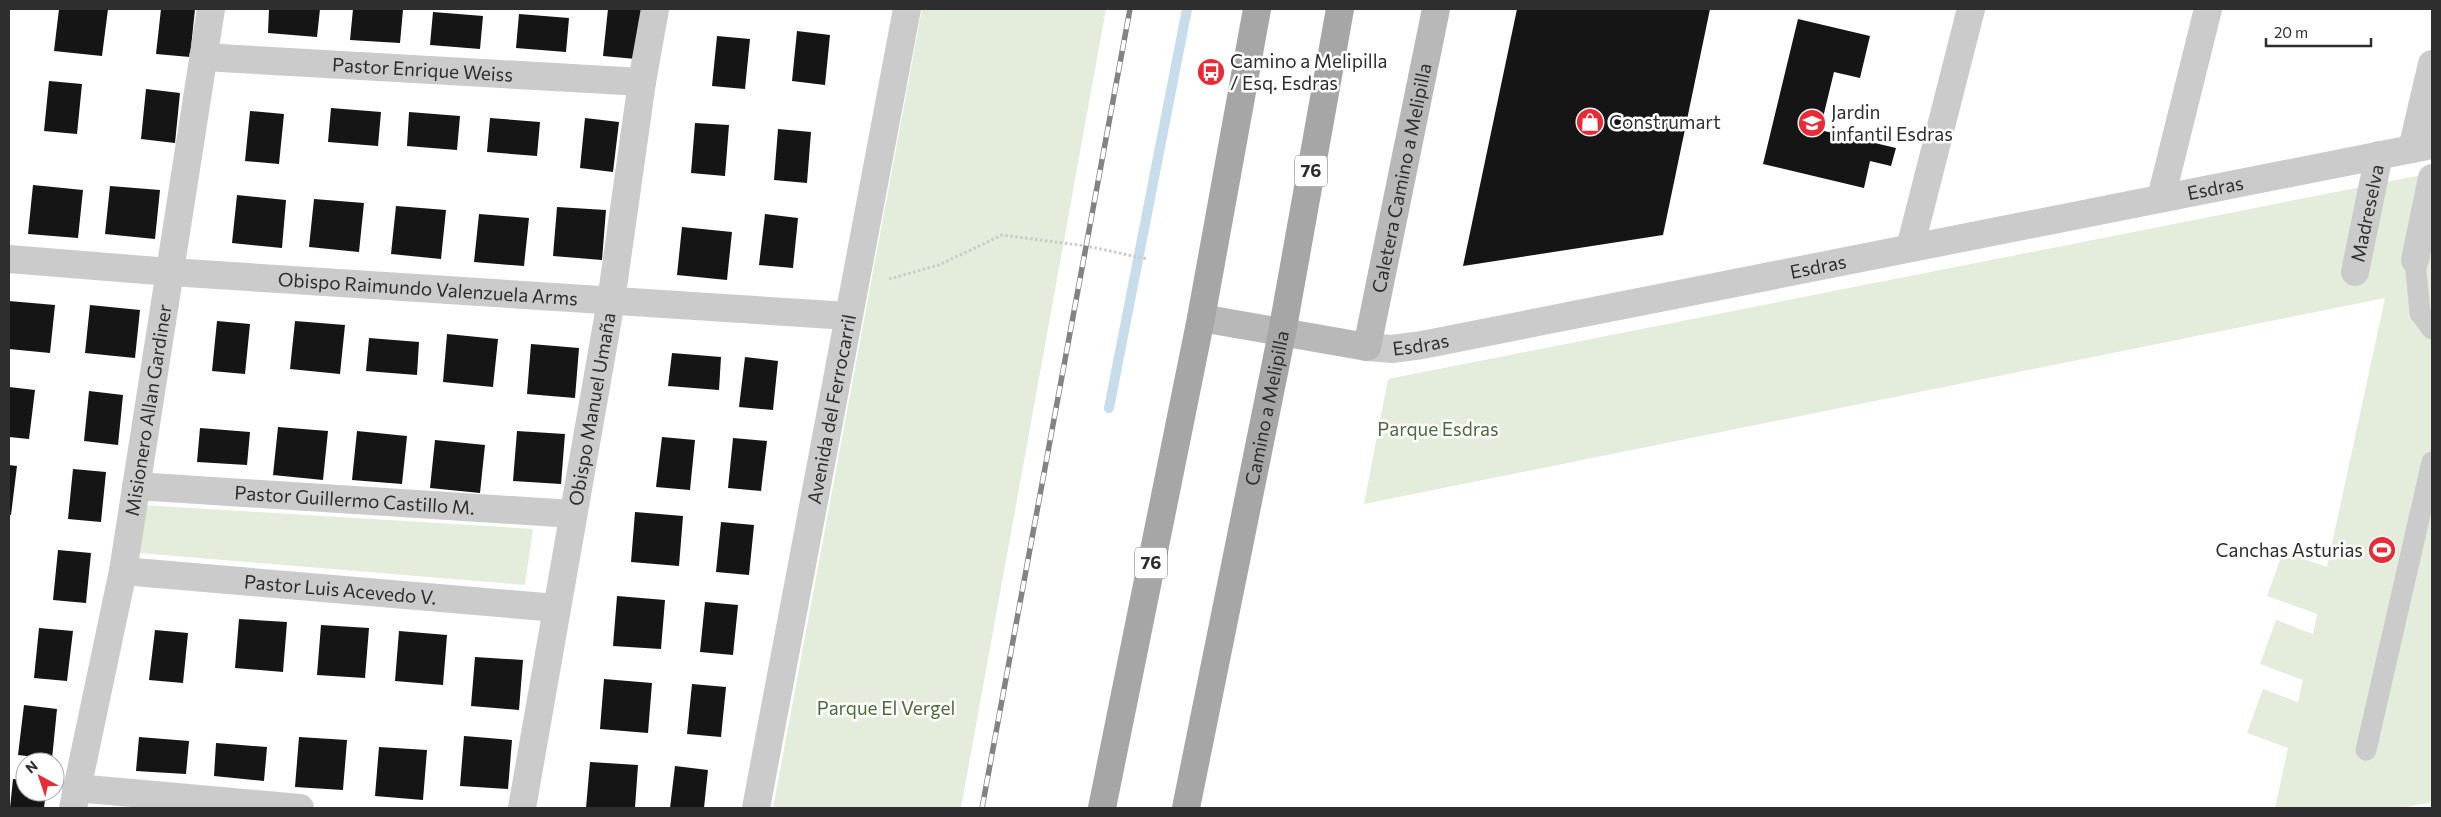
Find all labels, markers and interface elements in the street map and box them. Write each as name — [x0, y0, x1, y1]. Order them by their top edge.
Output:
scale bar — [2266, 15, 2371, 47]
text: 20 m — [2274, 23, 2308, 41]
place label: Camino a Melipilla / Esq. Esdras — [1230, 49, 1387, 94]
street label: Pastor Enrique Weiss — [332, 52, 514, 86]
bus stop icon: Camino a Melipilla / Esq. Esdras — [1196, 57, 1226, 87]
street label: Caletera Camino a Melipilla — [1366, 61, 1436, 295]
place label: Jardin infantil Esdras — [1831, 100, 1953, 145]
shop icon: Construmart — [1575, 107, 1605, 137]
school or university icon: Jardin infantil Esdras — [1797, 108, 1827, 138]
place label: Construmart — [1609, 110, 1721, 133]
road number: 76 — [1295, 156, 1327, 187]
street label: Madreselva — [2345, 162, 2388, 264]
street label: Esdras — [2185, 171, 2245, 204]
street label: Esdras — [1788, 249, 1848, 283]
street label: Obispo Raimundo Valenzuela Arms — [277, 267, 579, 309]
street label: Misionero Allan Gardiner — [120, 302, 176, 518]
street label: Obispo Manuel Umaña — [563, 311, 620, 507]
street label: Avenida del Ferrocarril — [802, 312, 860, 506]
street label: Esdras — [1391, 328, 1451, 360]
street label: Camino a Melipilla — [1239, 329, 1293, 487]
park label: Parque Esdras — [1377, 417, 1499, 440]
street label: Pastor Guillermo Castillo M. — [234, 480, 475, 519]
sports icon: Canchas Asturias — [2367, 535, 2397, 565]
place label: Canchas Asturias — [2215, 538, 2363, 561]
road number: 76 — [1135, 548, 1167, 578]
street label: Pastor Luis Acevedo V. — [243, 569, 437, 609]
park label: Parque El Vergel — [817, 696, 955, 719]
north arrow — [15, 752, 65, 802]
text: N — [22, 757, 41, 777]

